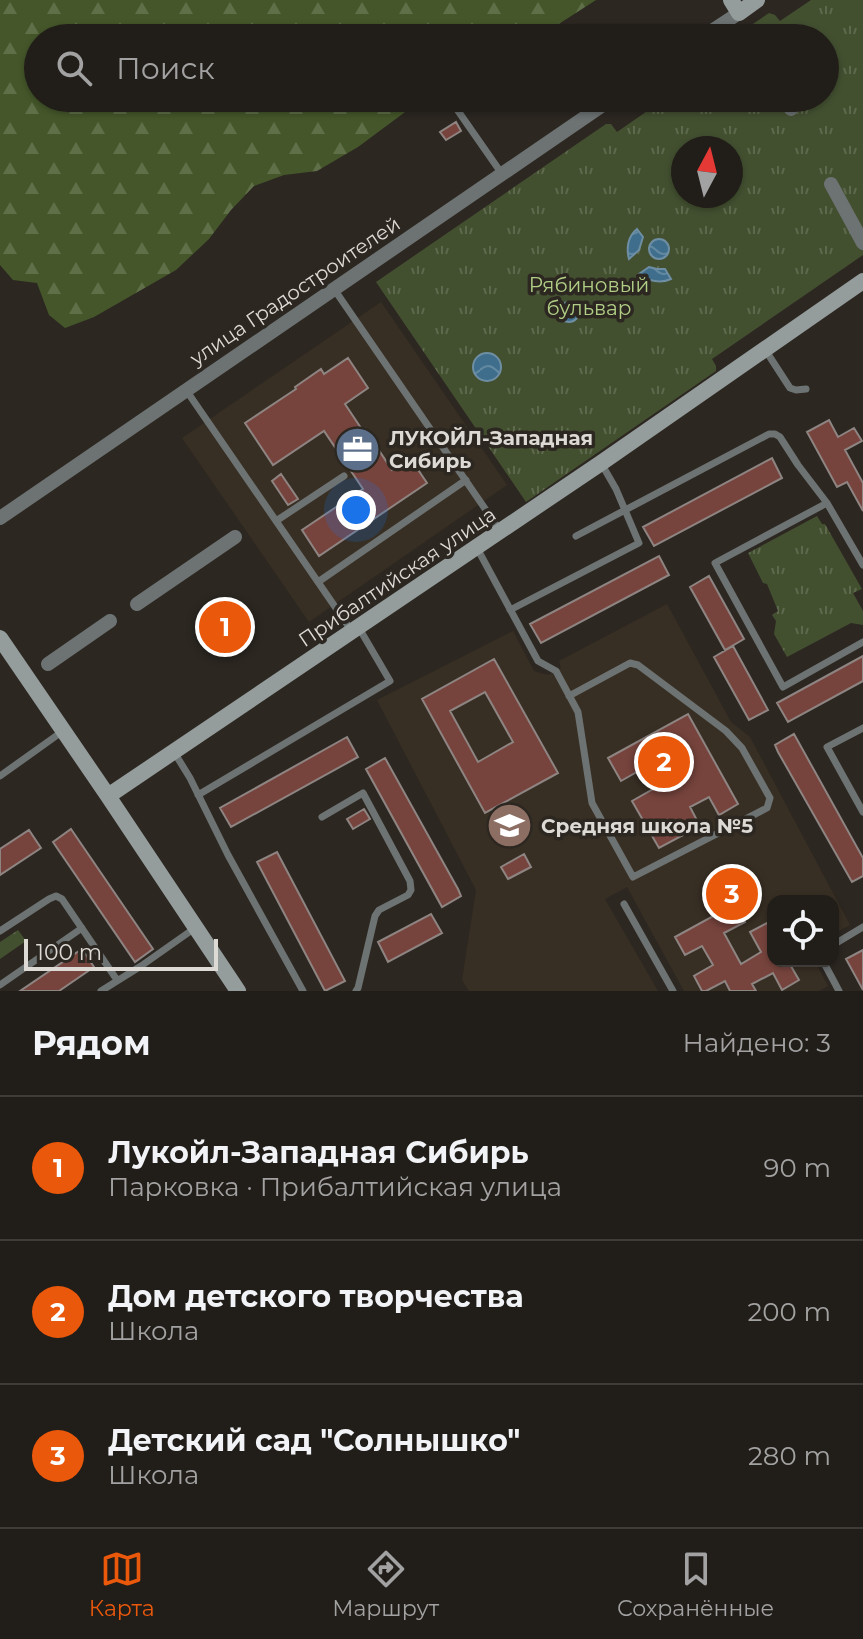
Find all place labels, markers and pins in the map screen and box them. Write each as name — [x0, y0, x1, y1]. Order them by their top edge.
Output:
office icon: ЛУКОЙЛ-Западная Сибирь — [334, 426, 382, 474]
place label: ЛУКОЙЛ-Западная Сибирь — [389, 426, 593, 473]
pin: 1 — [199, 597, 251, 657]
pin: 2 — [638, 732, 690, 792]
school or university icon: Средняя школа №5 — [486, 802, 534, 850]
place label: Средняя школа №5 — [541, 814, 753, 838]
pin: 3 — [706, 864, 758, 924]

